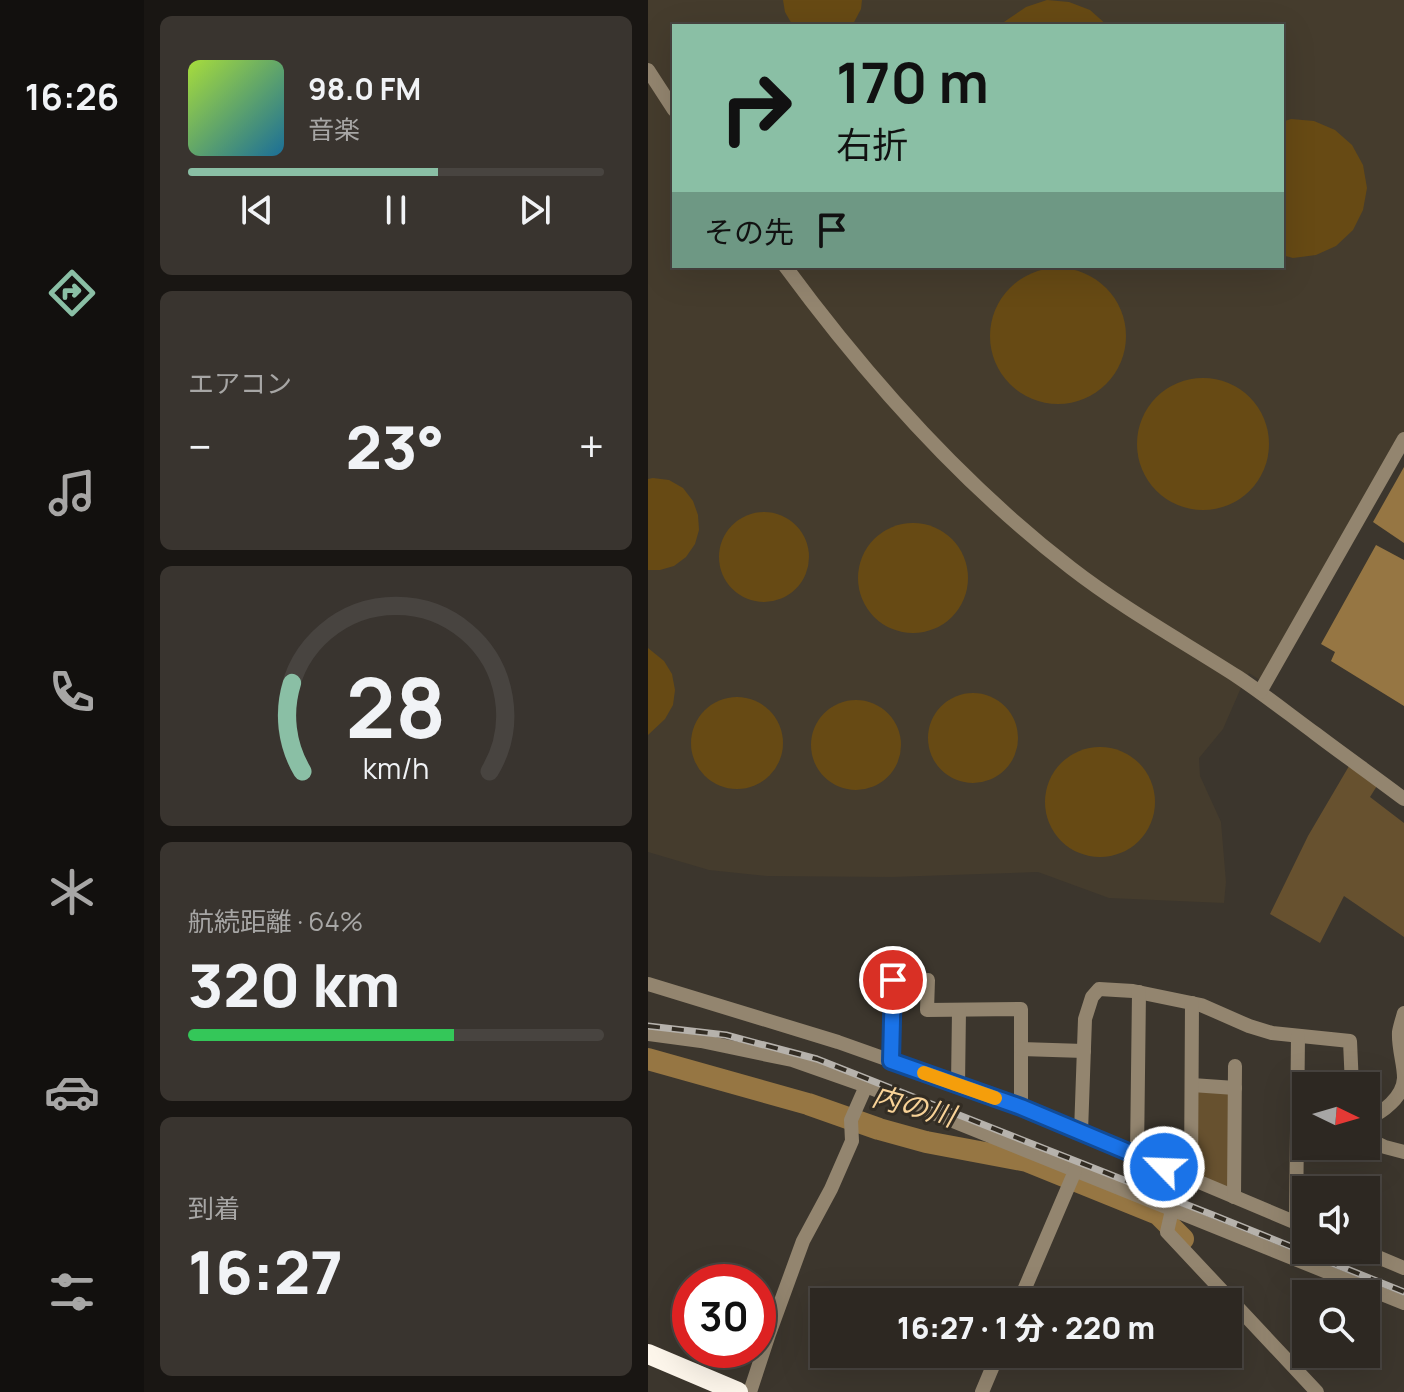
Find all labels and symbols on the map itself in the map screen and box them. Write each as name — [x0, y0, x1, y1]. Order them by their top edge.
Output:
pin — [859, 946, 927, 1014]
north arrow — [1292, 1072, 1380, 1160]
water label: 内の川 — [869, 1076, 962, 1135]
position arrow — [1122, 1125, 1206, 1209]
speed limit sign: 30 — [672, 1264, 776, 1368]

